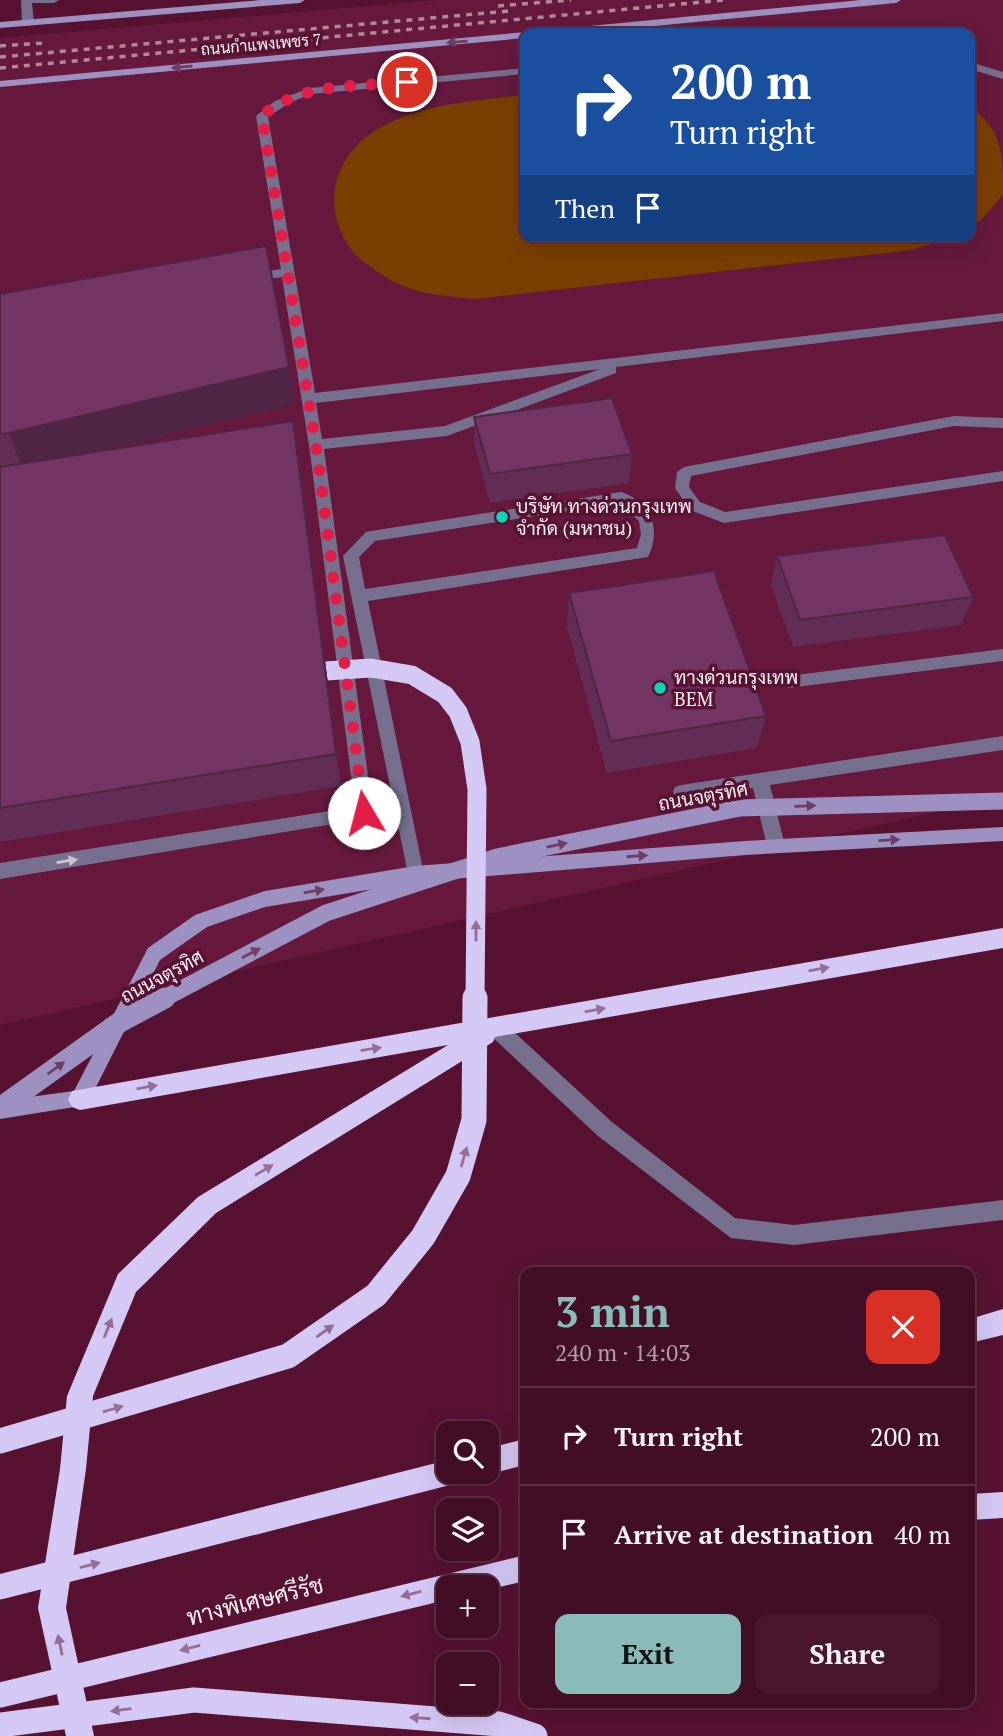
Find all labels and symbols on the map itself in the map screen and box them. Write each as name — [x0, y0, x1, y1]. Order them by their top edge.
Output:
street label: ถนนกำแพงเพชร 7 — [200, 28, 322, 60]
one-way arrow — [446, 37, 468, 48]
pin — [377, 52, 437, 112]
one-way arrow — [171, 62, 193, 73]
place label: บริษัท ทางด่วนกรุงเทพ จำกัด (มหาชน) — [516, 493, 692, 540]
marker: บริษัท ทางด่วนกรุงเทพ จำกัด (มหาชน) — [494, 509, 510, 525]
place label: ทางด่วนกรุงเทพ BEM — [674, 664, 798, 711]
marker: ทางด่วนกรุงเทพ BEM — [652, 680, 668, 696]
street label: ถนนจตุรทิศ — [656, 775, 750, 817]
position arrow — [327, 776, 401, 850]
one-way arrow — [794, 800, 816, 812]
one-way arrow — [878, 835, 900, 846]
one-way arrow — [546, 840, 568, 851]
one-way arrow — [626, 850, 648, 861]
one-way arrow — [56, 855, 78, 866]
one-way arrow — [303, 885, 325, 896]
one-way arrow — [470, 920, 482, 942]
street label: ถนนจตุรทิศ — [116, 943, 208, 1009]
one-way arrow — [241, 947, 261, 958]
one-way arrow — [808, 963, 830, 974]
one-way arrow — [584, 1004, 606, 1015]
one-way arrow — [360, 1043, 382, 1054]
one-way arrow — [47, 1061, 65, 1075]
one-way arrow — [136, 1081, 158, 1092]
one-way arrow — [459, 1146, 469, 1167]
one-way arrow — [254, 1164, 273, 1177]
one-way arrow — [103, 1318, 114, 1339]
one-way arrow — [315, 1324, 334, 1337]
one-way arrow — [102, 1403, 124, 1414]
one-way arrow — [79, 1559, 101, 1570]
street label: ทางพิเศษศรีรัช — [183, 1569, 326, 1632]
one-way arrow — [400, 1589, 422, 1600]
one-way arrow — [55, 1634, 66, 1656]
one-way arrow — [179, 1643, 201, 1654]
one-way arrow — [109, 1704, 131, 1715]
one-way arrow — [409, 1712, 431, 1723]

